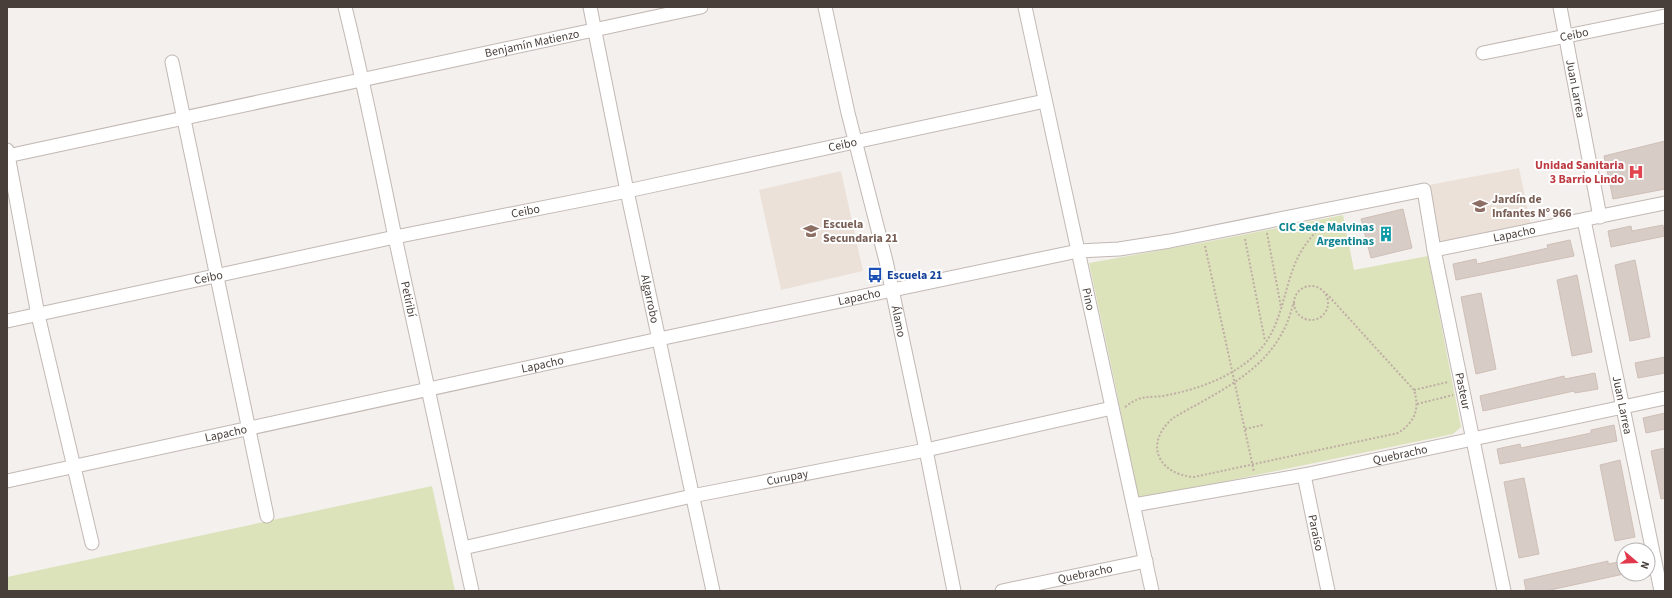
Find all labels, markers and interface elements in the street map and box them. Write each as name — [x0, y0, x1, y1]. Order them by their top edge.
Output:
street label: Ceibo — [1558, 23, 1590, 46]
street label: Benjamín Matienzo — [483, 25, 581, 62]
street label: Juan Larrea — [1562, 58, 1589, 119]
street label: Ceibo — [827, 133, 858, 156]
place label: Unidad Sanitaria 3 Barrio Lindo — [1535, 157, 1624, 188]
hospital icon: Unidad Sanitaria 3 Barrio Lindo — [1627, 163, 1645, 181]
place label: Jardín de Infantes N° 966 — [1492, 191, 1572, 222]
school or university icon: Jardín de Infantes N° 966 — [1471, 197, 1489, 215]
street label: Ceibo — [510, 200, 541, 222]
place label: Escuela Secundaria 21 — [823, 216, 898, 247]
place label: CIC Sede Malvinas Argentinas — [1279, 219, 1374, 250]
street label: Lapacho — [1492, 221, 1537, 246]
school or university icon: Escuela Secundaria 21 — [802, 222, 820, 240]
building icon: CIC Sede Malvinas Argentinas — [1377, 225, 1395, 243]
street label: Ceibo — [192, 266, 224, 289]
bus stop icon: Escuela 21 — [866, 266, 884, 284]
place label: Escuela 21 — [887, 267, 942, 284]
street label: Algarrobo — [637, 273, 664, 325]
street label: Petiribí — [397, 280, 421, 320]
street label: Lapacho — [837, 284, 882, 310]
street label: Pino — [1078, 286, 1099, 312]
street label: Álamo — [887, 304, 910, 339]
street label: Lapacho — [520, 352, 565, 377]
street label: Pasteur — [1451, 371, 1475, 412]
street label: Juan Larrea — [1608, 374, 1637, 436]
street label: Lapacho — [203, 420, 249, 446]
street label: Quebracho — [1371, 440, 1429, 469]
street label: Curupay — [765, 465, 810, 490]
street label: Paraíso — [1304, 513, 1328, 553]
north arrow — [1616, 542, 1656, 582]
text: N — [1637, 559, 1653, 571]
street label: Quebracho — [1056, 560, 1114, 588]

